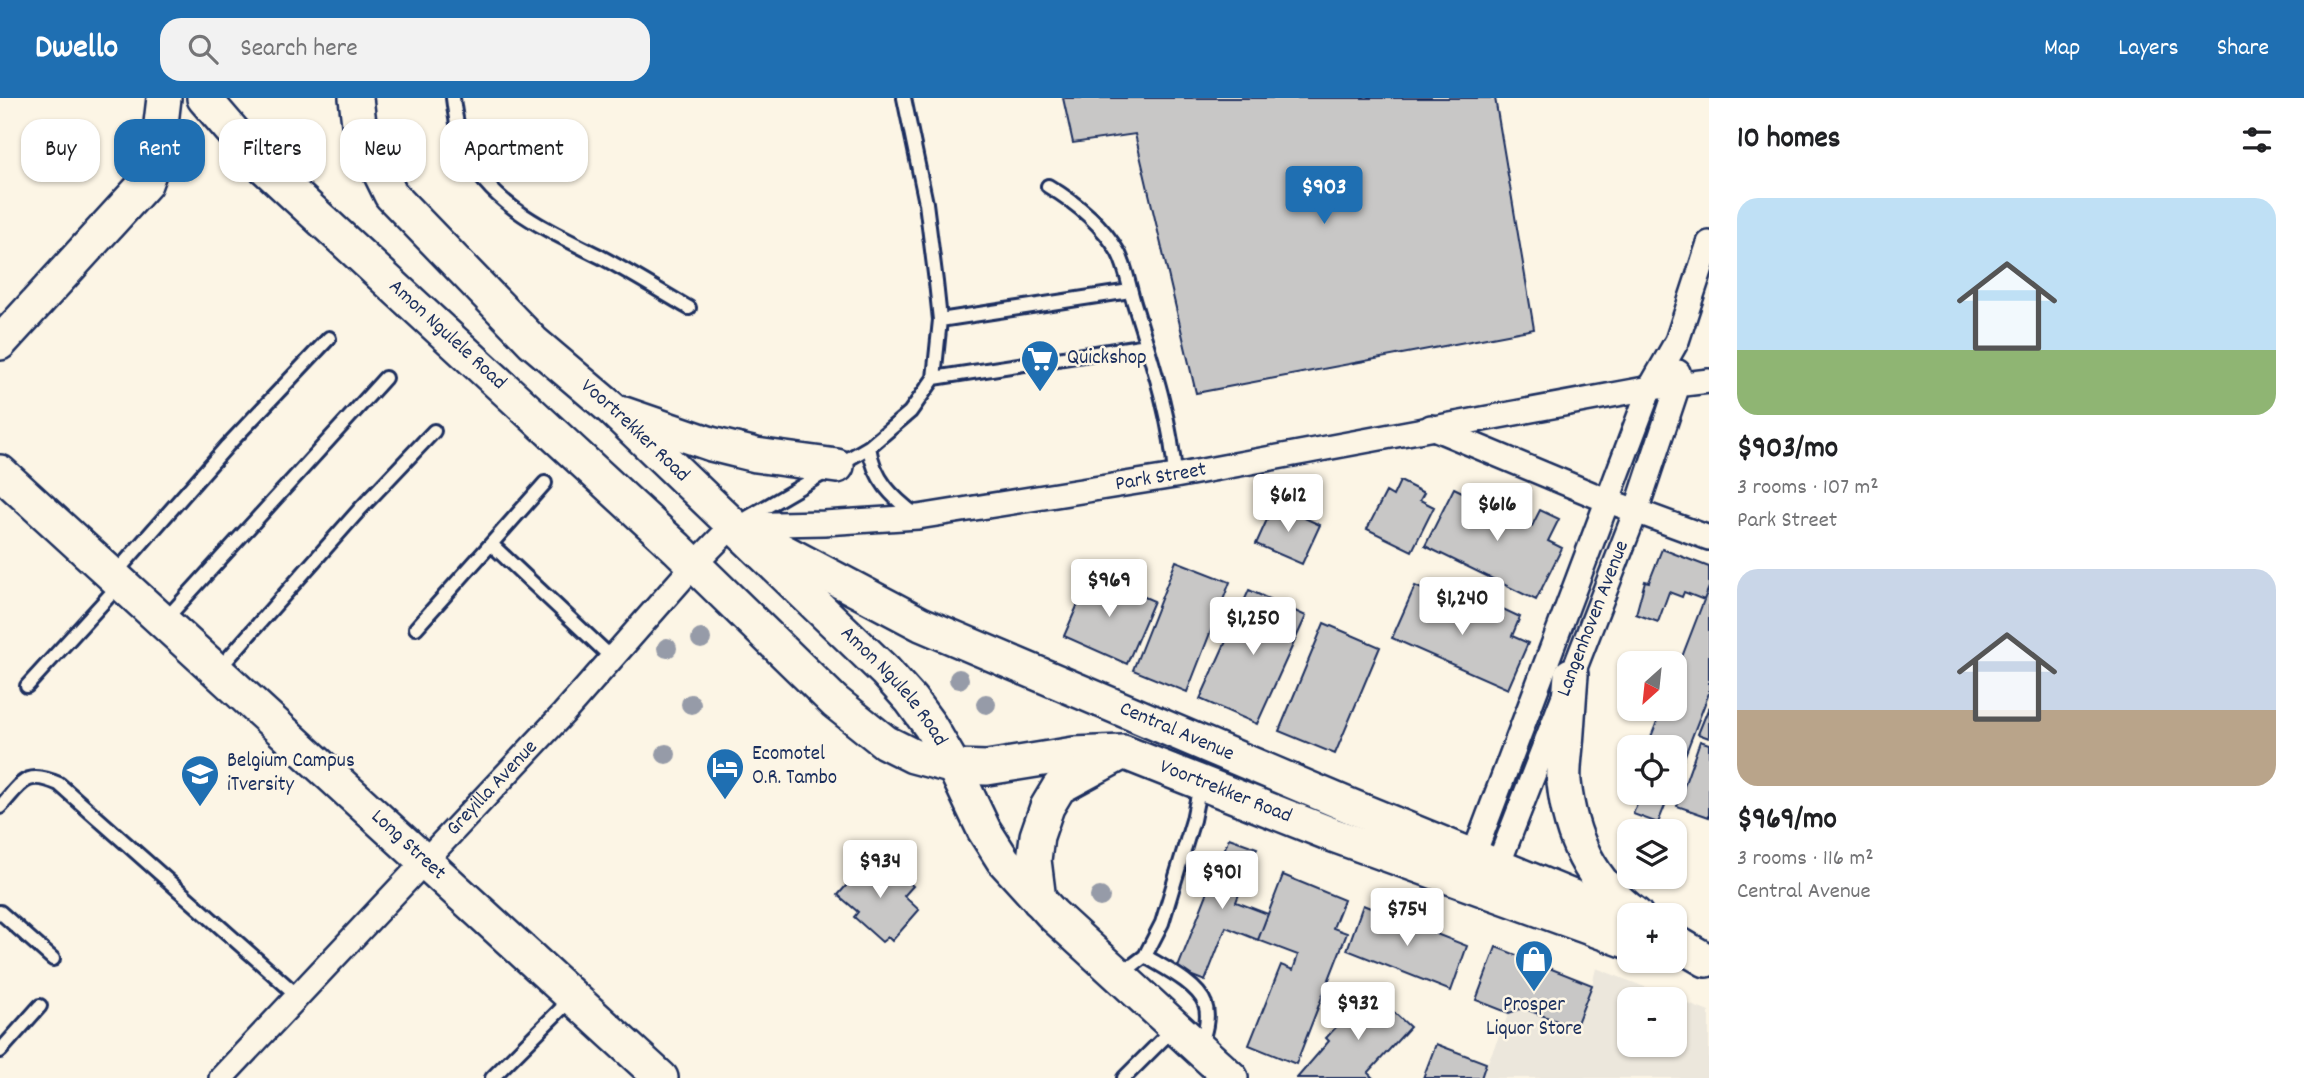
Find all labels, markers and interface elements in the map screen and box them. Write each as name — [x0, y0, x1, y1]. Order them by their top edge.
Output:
search box — [160, 18, 650, 81]
text: Dwello — [35, 26, 118, 73]
icon: search — [184, 30, 222, 68]
text: Search here — [240, 31, 358, 68]
text: Map — [2044, 32, 2080, 66]
text: Layers — [2118, 32, 2179, 66]
text: Share — [2217, 32, 2269, 66]
chip: Buy — [21, 119, 100, 182]
chip: Rent — [114, 119, 205, 182]
chip: Filters — [219, 119, 326, 182]
chip: New — [340, 119, 426, 182]
chip: Apartment — [440, 119, 588, 182]
text: 10 homes — [1737, 119, 1840, 162]
icon: filters — [2238, 121, 2276, 159]
pin: $903 — [1283, 166, 1365, 226]
text: $903 — [1302, 172, 1346, 205]
icon: home — [1944, 243, 2070, 369]
street label: Amon Ngulele Road — [381, 273, 512, 398]
supermarket icon: Quickshop — [1019, 338, 1061, 393]
place label: Quickshop — [1067, 344, 1147, 374]
street label: Voortrekker Road — [573, 373, 696, 490]
text: $903/mo — [1737, 429, 1838, 472]
street label: Park Street — [1113, 455, 1209, 500]
text: 3 rooms · 107 m² — [1737, 472, 1879, 505]
pin: $612 — [1247, 474, 1329, 534]
text: $612 — [1269, 480, 1307, 513]
pin: $616 — [1456, 484, 1538, 543]
text: $616 — [1477, 489, 1517, 522]
text: Park Street — [1737, 505, 1837, 538]
street label: Langenhoven Avenue — [1550, 536, 1638, 701]
pin: $969 — [1068, 560, 1150, 619]
text: $969 — [1087, 565, 1131, 598]
pin: $1,240 — [1405, 578, 1519, 637]
text: $1,240 — [1435, 583, 1489, 616]
pin: $1,250 — [1196, 598, 1310, 657]
text: $1,250 — [1226, 603, 1280, 636]
icon: home — [1944, 614, 2070, 740]
street label: Amon Ngulele Road — [833, 620, 954, 752]
north arrow — [1617, 651, 1687, 721]
map controls — [1617, 651, 1687, 1057]
street label: Central Avenue — [1114, 695, 1238, 770]
street label: Greyilla Avenue — [440, 734, 546, 843]
button: locate — [1617, 735, 1687, 805]
place label: Ecomotel O.R. Tambo — [752, 740, 837, 794]
hotel icon: Ecomotel O.R. Tambo — [704, 746, 746, 801]
place label: Belgium Campus iTversity — [227, 747, 355, 801]
school or university icon: Belgium Campus iTversity — [179, 753, 221, 808]
street label: Voortrekker Road — [1155, 753, 1296, 832]
text: $969/mo — [1737, 800, 1837, 843]
street label: Long Street — [363, 803, 452, 888]
button: layers — [1617, 819, 1687, 889]
pin: $934 — [839, 840, 921, 900]
text: 3 rooms · 116 m² — [1737, 843, 1874, 876]
text: $934 — [859, 846, 901, 879]
pin: $901 — [1181, 852, 1263, 911]
text: $901 — [1202, 857, 1242, 890]
text: Central Avenue — [1737, 876, 1871, 909]
pin: $754 — [1366, 888, 1448, 948]
text: $754 — [1387, 894, 1427, 927]
button: + — [1617, 903, 1687, 973]
shop icon: Prosper Liquor Store — [1513, 938, 1555, 993]
pin: $932 — [1317, 982, 1399, 1042]
button: − — [1617, 987, 1687, 1057]
text: $932 — [1337, 988, 1379, 1021]
place label: Prosper Liquor Store — [1486, 991, 1582, 1045]

